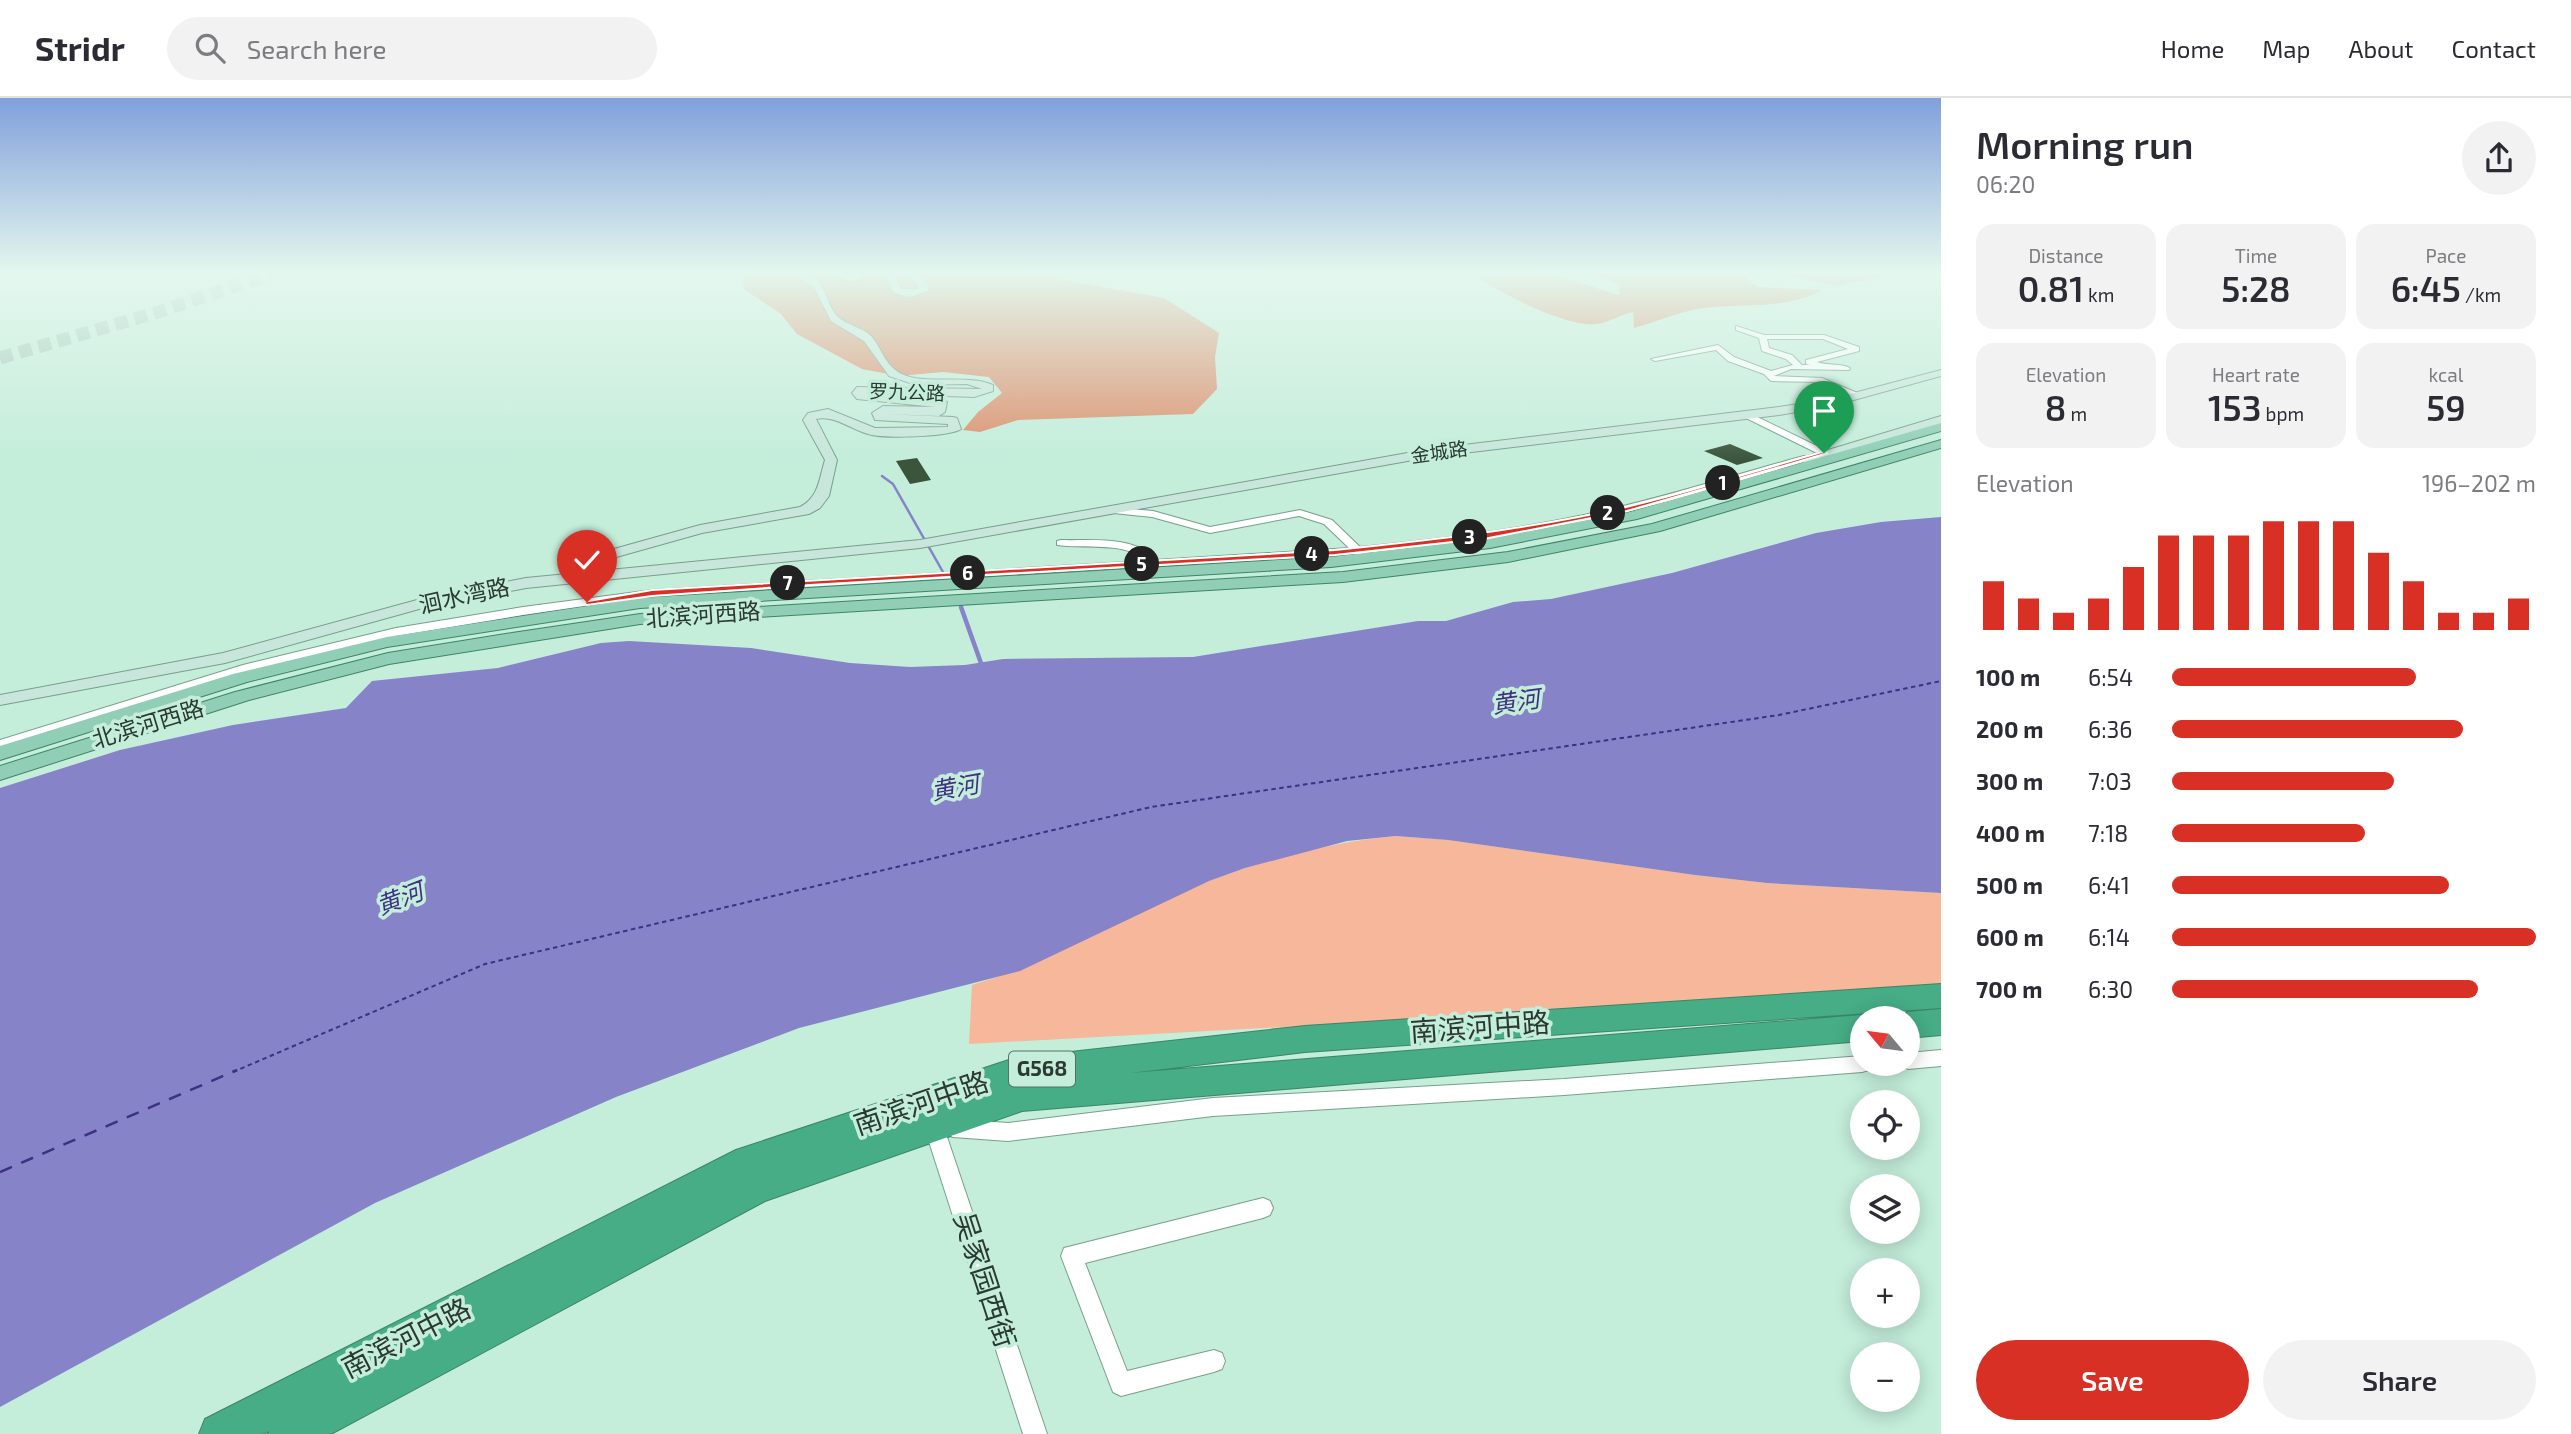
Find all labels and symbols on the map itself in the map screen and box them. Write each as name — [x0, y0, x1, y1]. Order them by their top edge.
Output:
street label: 罗九公路 — [869, 379, 945, 404]
pin — [1794, 381, 1854, 453]
street label: 金城路 — [1409, 436, 1469, 467]
pin: 1 — [1706, 466, 1740, 500]
pin: 2 — [1590, 496, 1626, 530]
pin: 3 — [1452, 520, 1488, 555]
pin — [557, 530, 617, 602]
pin: 4 — [1294, 536, 1330, 572]
pin: 5 — [1124, 546, 1160, 582]
pin: 6 — [950, 556, 986, 590]
pin: 7 — [770, 566, 806, 601]
street label: 洄水湾路 — [416, 572, 512, 618]
street label: 北滨河西路 — [645, 596, 761, 632]
water label: 黄河 — [1490, 682, 1546, 718]
street label: 北滨河西路 — [89, 693, 207, 753]
water label: 黄河 — [929, 767, 985, 805]
water label: 黄河 — [372, 874, 431, 920]
street label: 南滨河中路 — [1409, 1004, 1551, 1048]
north arrow — [1850, 1006, 1920, 1076]
road number: G568 — [1009, 1052, 1075, 1086]
street label: 南滨河中路 — [849, 1063, 992, 1141]
street label: 吴家园西街 — [948, 1208, 1024, 1352]
street label: 南滨河中路 — [335, 1290, 476, 1384]

